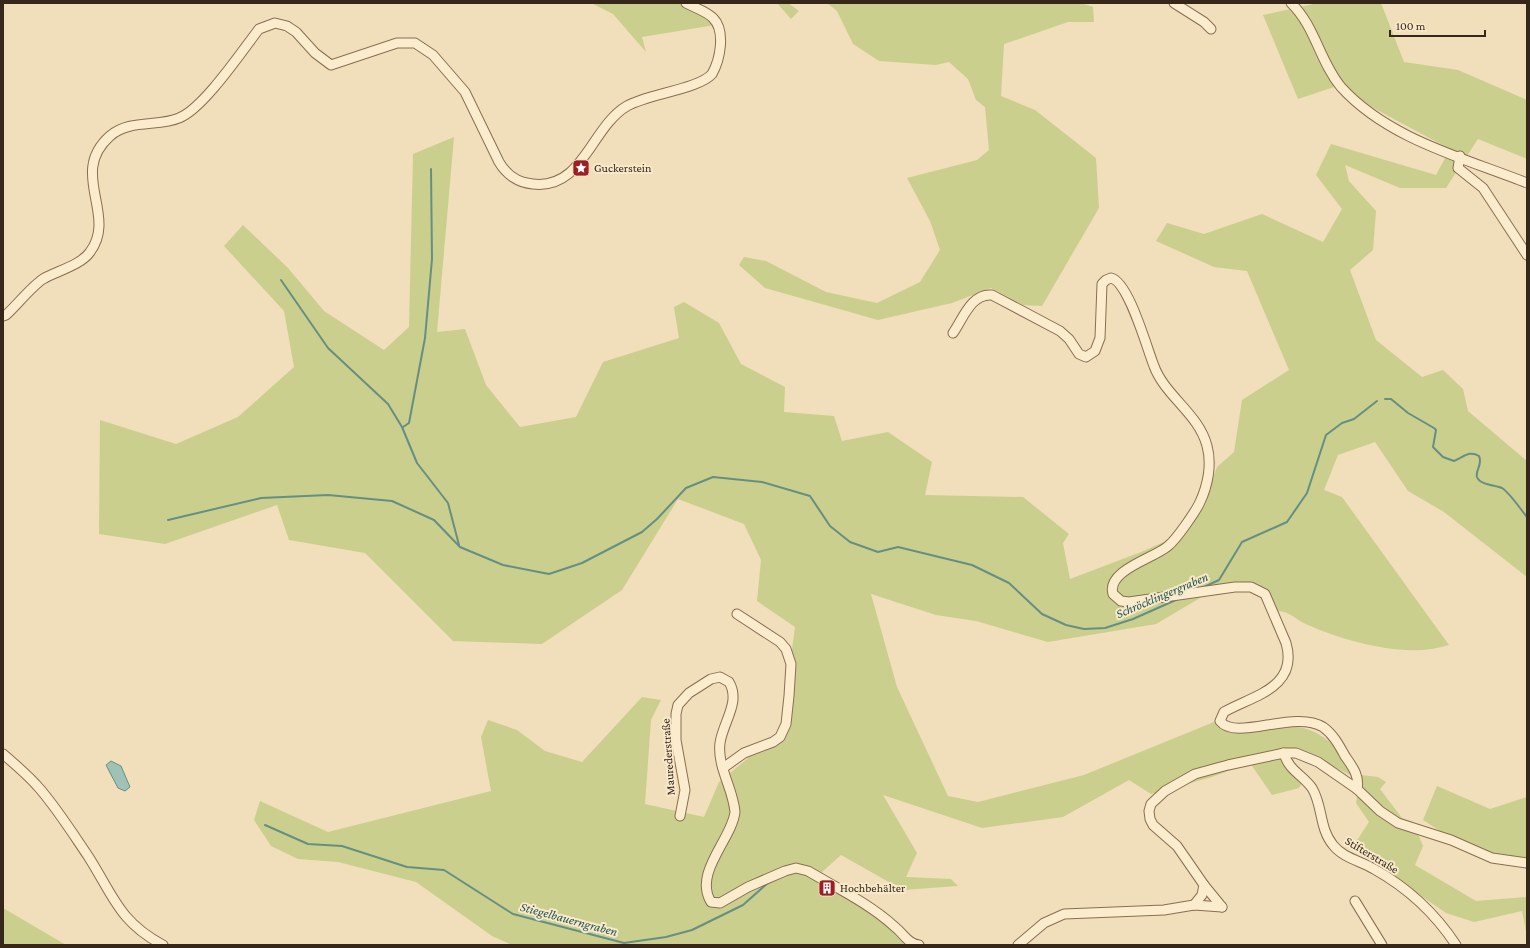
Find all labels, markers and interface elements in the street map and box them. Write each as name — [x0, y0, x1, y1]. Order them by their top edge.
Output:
scale bar — [1390, 12, 1485, 38]
text: 100 m — [1396, 19, 1426, 33]
place icon: Guckerstein — [571, 158, 591, 178]
place label: Guckerstein — [594, 161, 652, 175]
water label: Schröcklingergraben — [1114, 569, 1211, 621]
street label: Maurederstraße — [658, 718, 678, 796]
street label: Stifterstraße — [1343, 834, 1401, 876]
building icon: Hochbehälter — [817, 878, 837, 898]
place label: Hochbehälter — [840, 881, 906, 895]
water label: Stiegelbauerngraben — [519, 899, 620, 939]

